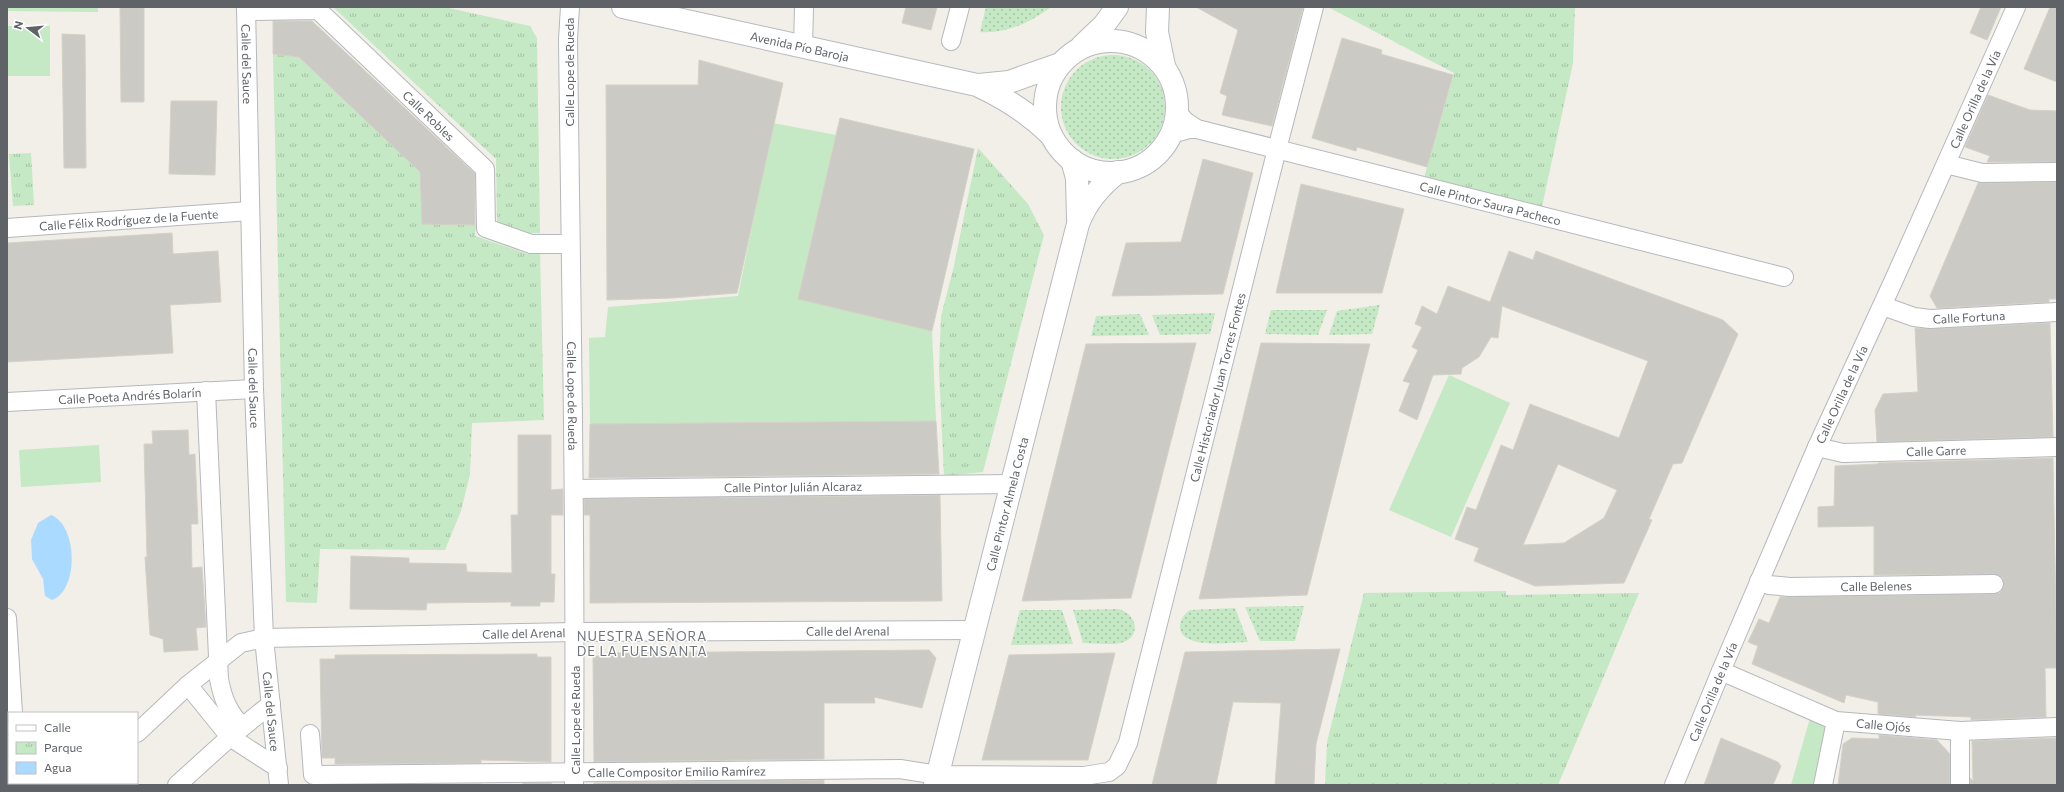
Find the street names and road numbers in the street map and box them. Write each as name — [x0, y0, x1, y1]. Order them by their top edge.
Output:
street label: Calle Lope de Rueda — [562, 18, 576, 126]
street label: Calle del Sauce — [239, 24, 255, 104]
street label: Avenida Pío Baroja — [749, 28, 851, 64]
street label: Calle Orilla de la Vía — [1947, 48, 2003, 151]
street label: Calle Robles — [400, 88, 458, 143]
street label: Calle Pintor Saura Pacheco — [1418, 178, 1563, 228]
street label: Calle Félix Rodríguez de la Fuente — [39, 206, 219, 233]
street label: Calle Historiador Juan Torres Fontes — [1187, 291, 1248, 484]
street label: Calle Fortuna — [1932, 308, 2006, 326]
street label: Calle Lope de Rueda — [565, 341, 580, 450]
street label: Calle Orilla de la Vía — [1813, 343, 1870, 446]
street label: Calle del Sauce — [246, 348, 263, 428]
street label: Calle Poeta Andrés Bolarín — [58, 385, 202, 406]
street label: Calle Pintor Almela Costa — [983, 436, 1030, 572]
street label: Calle Garre — [1906, 443, 1967, 458]
street label: Calle Pintor Julián Alcaraz — [724, 479, 862, 495]
street label: Calle Belenes — [1840, 578, 1912, 593]
street label: Calle del Arenal — [806, 623, 889, 638]
street label: Calle del Arenal — [482, 625, 566, 641]
street label: Calle Orilla de la Vía — [1686, 640, 1740, 744]
street label: Calle Lope de Rueda — [568, 666, 582, 774]
street label: Calle del Sauce — [260, 671, 283, 752]
street label: Calle Ojós — [1856, 716, 1911, 734]
street label: Calle Compositor Emilio Ramírez — [588, 763, 766, 779]

